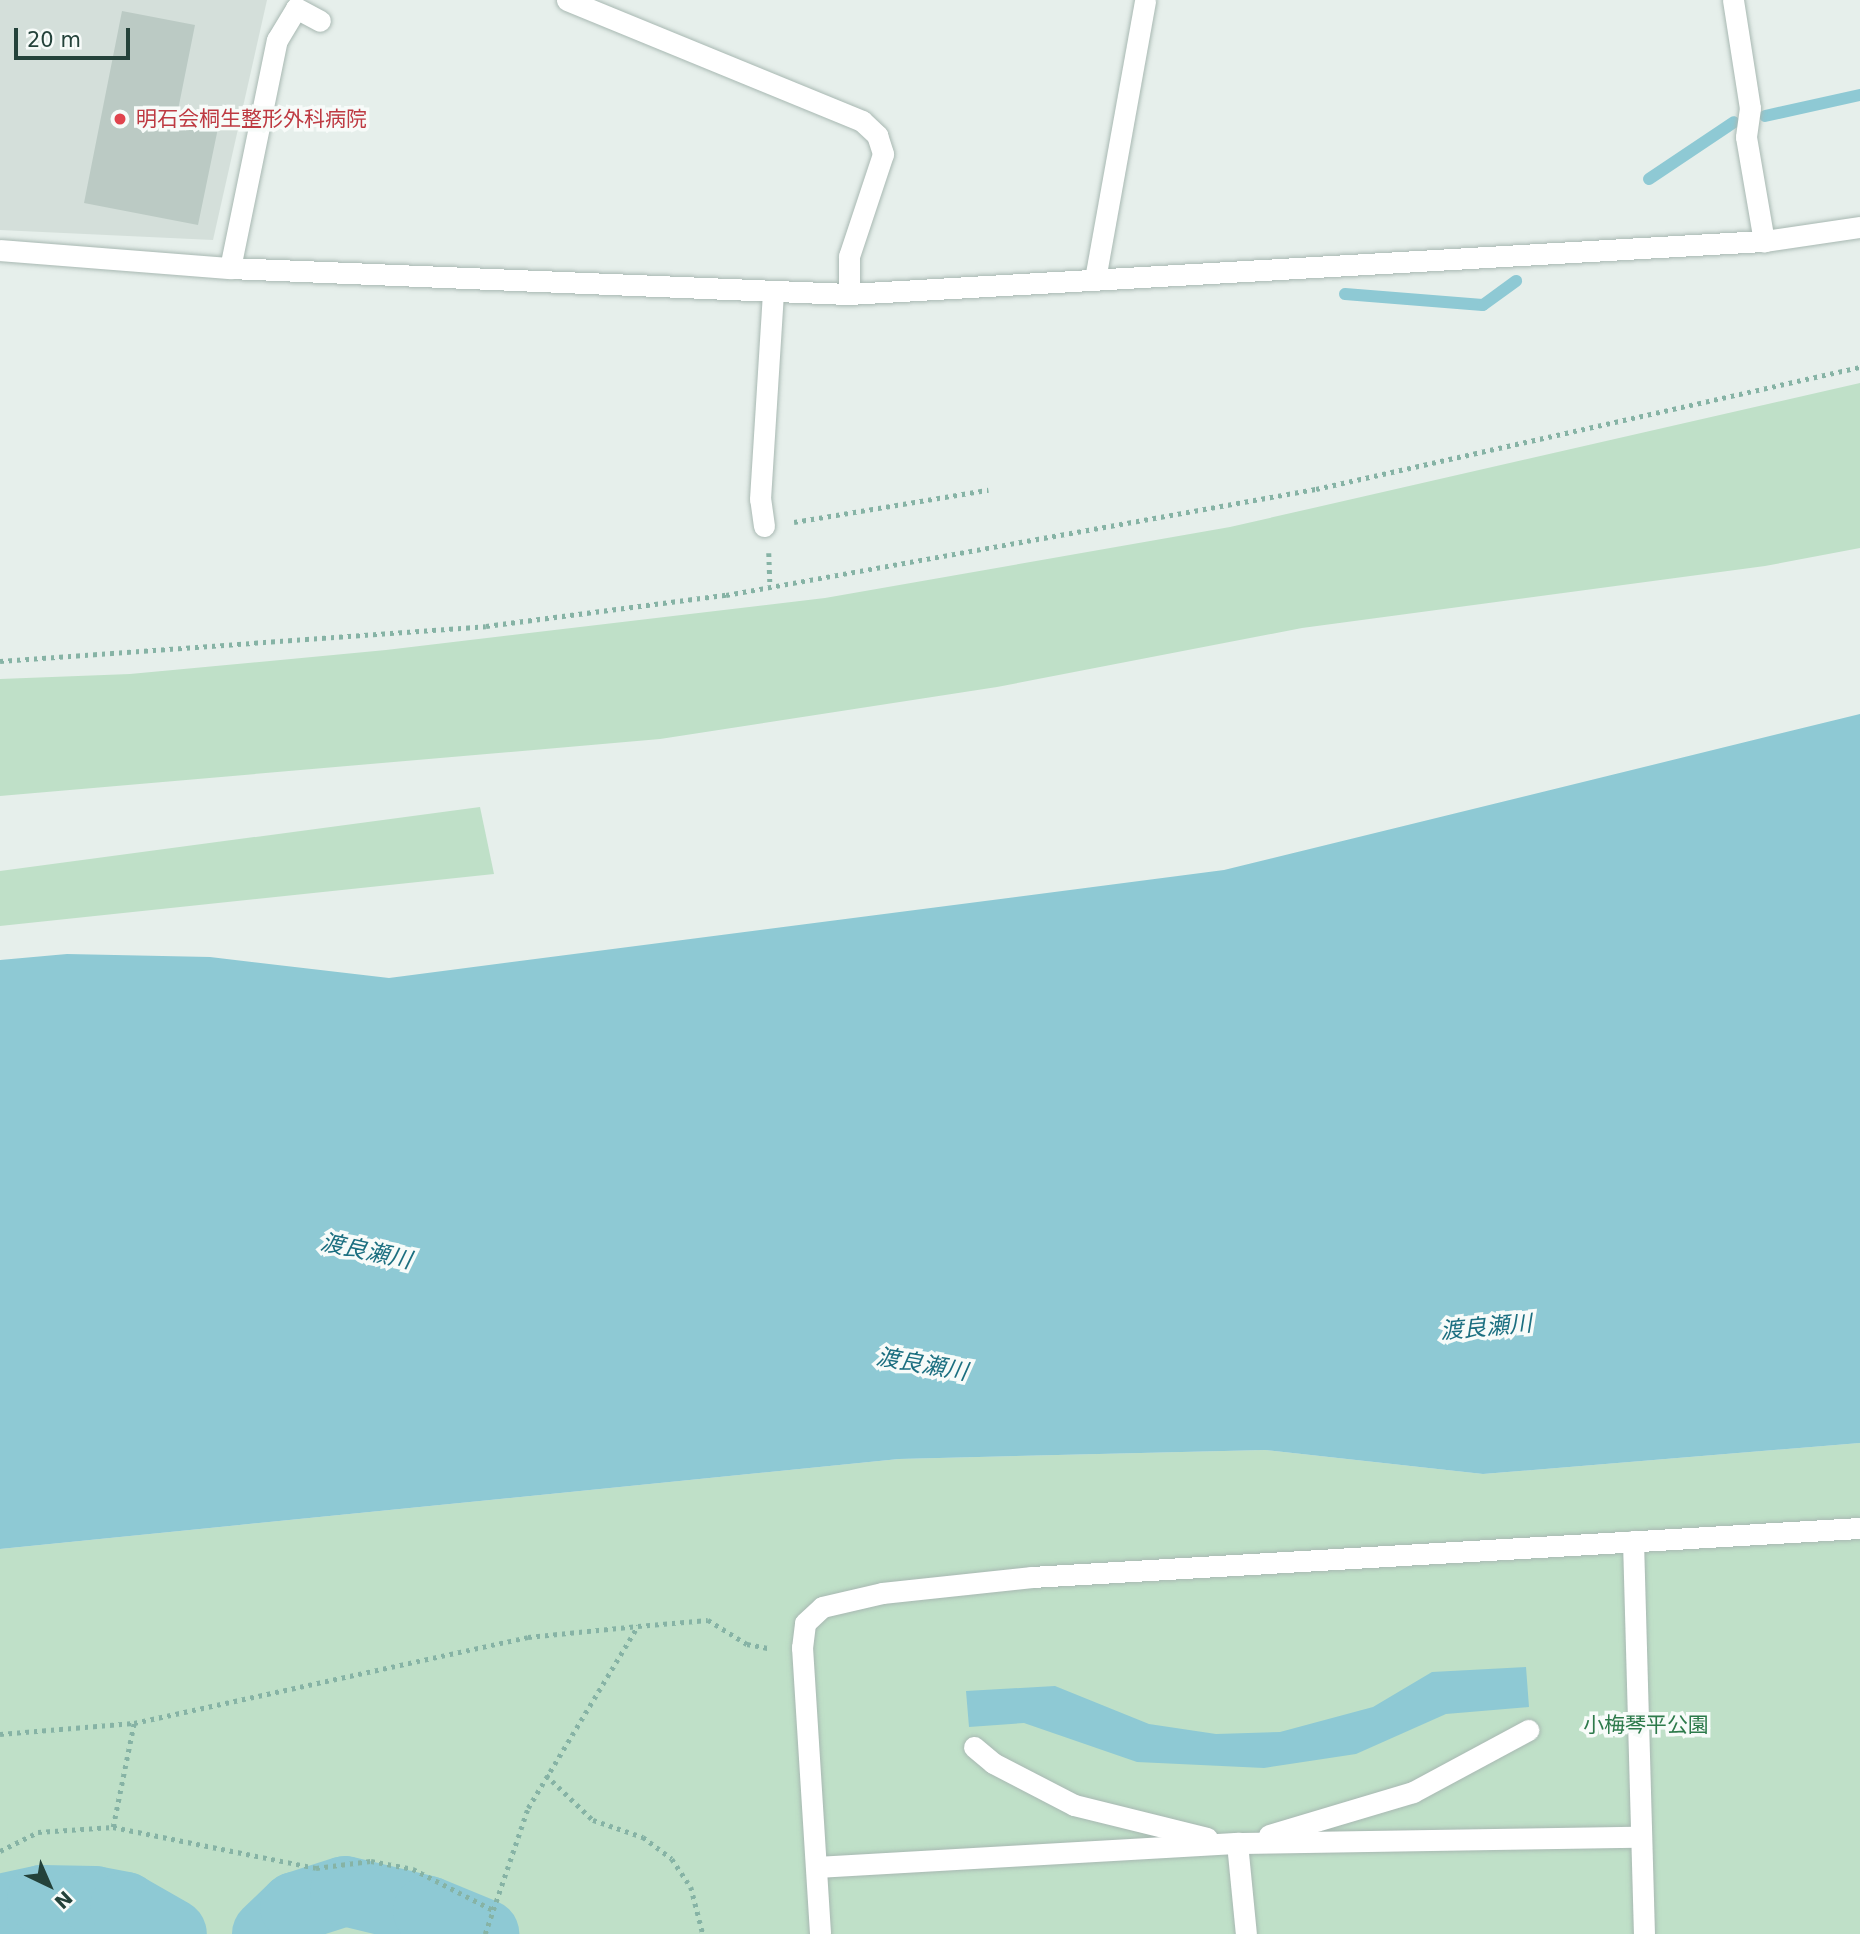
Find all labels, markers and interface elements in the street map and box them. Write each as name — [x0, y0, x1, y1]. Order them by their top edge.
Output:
scale bar — [18, 14, 133, 58]
text: 20 m — [27, 28, 81, 52]
place label: 明石会桐生整形外科病院 — [136, 106, 367, 132]
marker: 明石会桐生整形外科病院 — [110, 109, 130, 129]
water label: 渡良瀬川 — [318, 1228, 414, 1274]
water label: 渡良瀬川 — [1439, 1309, 1533, 1345]
water label: 渡良瀬川 — [874, 1342, 970, 1386]
park label: 小梅琴平公園 — [1583, 1712, 1709, 1738]
north arrow — [14, 1850, 84, 1920]
text: N — [50, 1887, 77, 1914]

